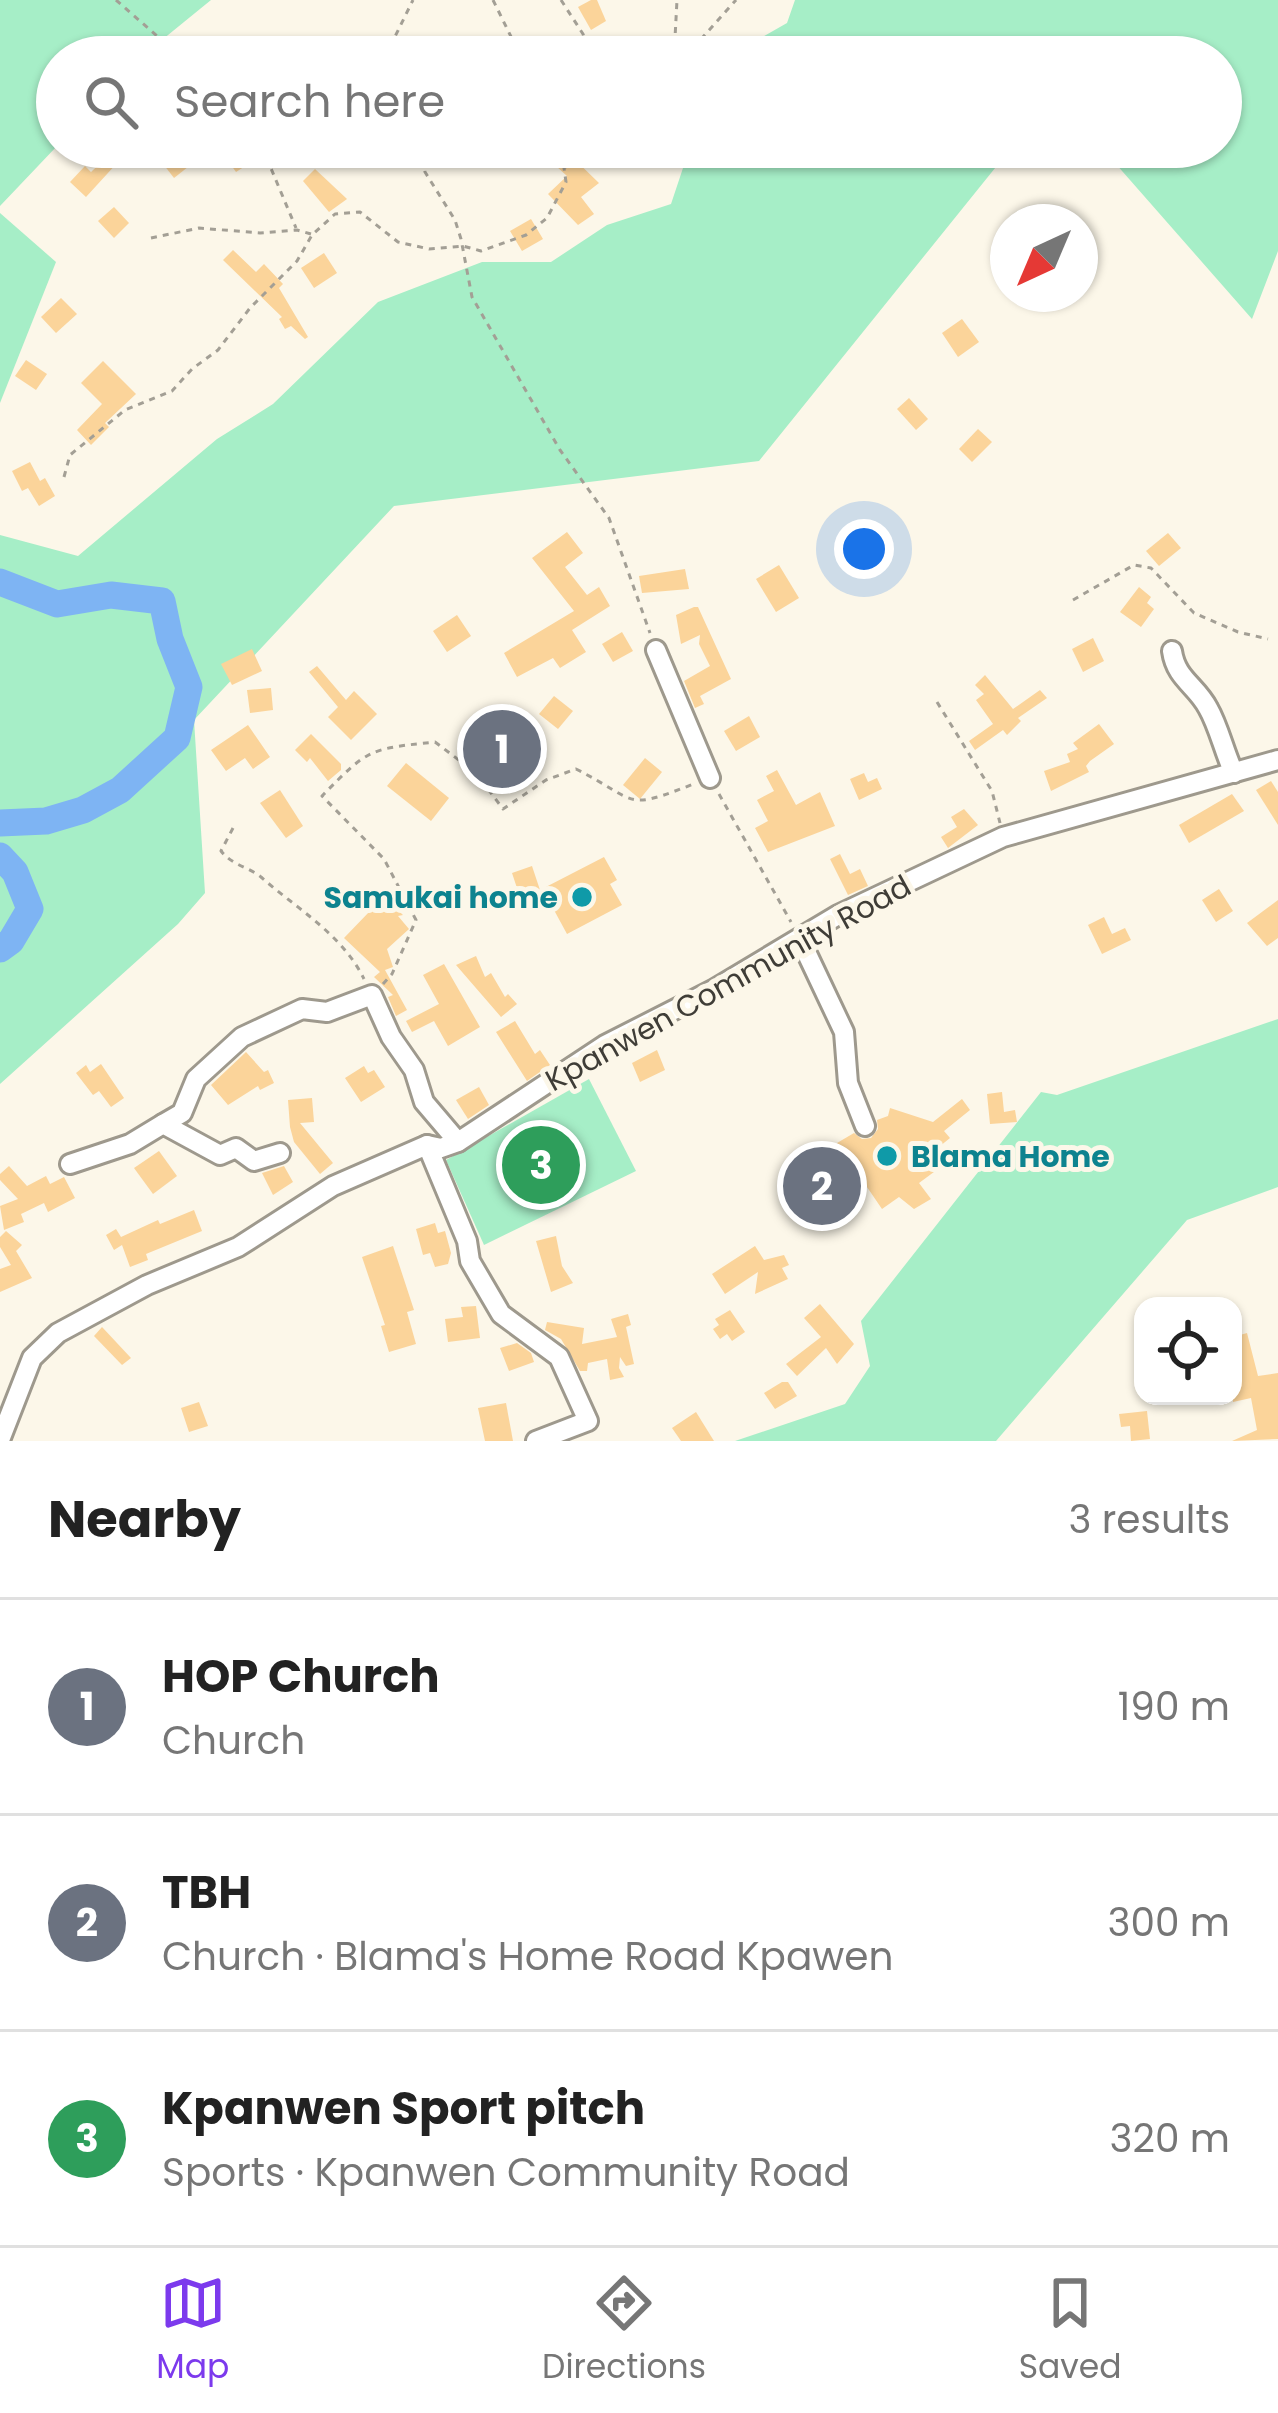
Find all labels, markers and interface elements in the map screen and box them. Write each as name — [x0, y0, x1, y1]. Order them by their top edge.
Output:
search box — [36, 36, 1242, 168]
icon: search — [78, 69, 144, 135]
text: Search here — [174, 70, 445, 133]
north arrow — [990, 204, 1098, 312]
your location — [834, 519, 894, 579]
pin: 1 — [463, 704, 541, 794]
street label: Kpanwen Community Road — [537, 864, 919, 1102]
place label: Samukai home — [323, 876, 558, 919]
marker: Samukai home — [569, 884, 595, 910]
pin: 3 — [502, 1120, 580, 1210]
place label: Blama Home — [911, 1135, 1110, 1178]
pin: 2 — [783, 1141, 861, 1231]
marker: Blama Home — [874, 1143, 900, 1169]
map controls — [1134, 1297, 1242, 1405]
button: locate — [1134, 1297, 1242, 1405]
text: Nearby — [48, 1483, 241, 1555]
text: 3 results — [1068, 1492, 1230, 1547]
text: HOP Church — [162, 1645, 440, 1708]
text: 1 — [80, 1679, 94, 1734]
text: 190 m — [1118, 1679, 1230, 1734]
text: Church — [162, 1713, 305, 1768]
text: TBH — [162, 1861, 251, 1924]
text: 2 — [76, 1895, 98, 1950]
text: 300 m — [1107, 1895, 1230, 1950]
text: Church · Blama's Home Road Kpawen — [162, 1929, 893, 1984]
text: Kpanwen Sport pitch — [162, 2077, 645, 2140]
text: 3 — [75, 2111, 99, 2166]
text: 320 m — [1110, 2111, 1230, 2166]
text: Sports · Kpanwen Community Road — [162, 2145, 850, 2200]
tab: Map — [156, 2270, 229, 2392]
tab: Directions — [542, 2270, 706, 2392]
tab: Saved — [1019, 2270, 1122, 2392]

